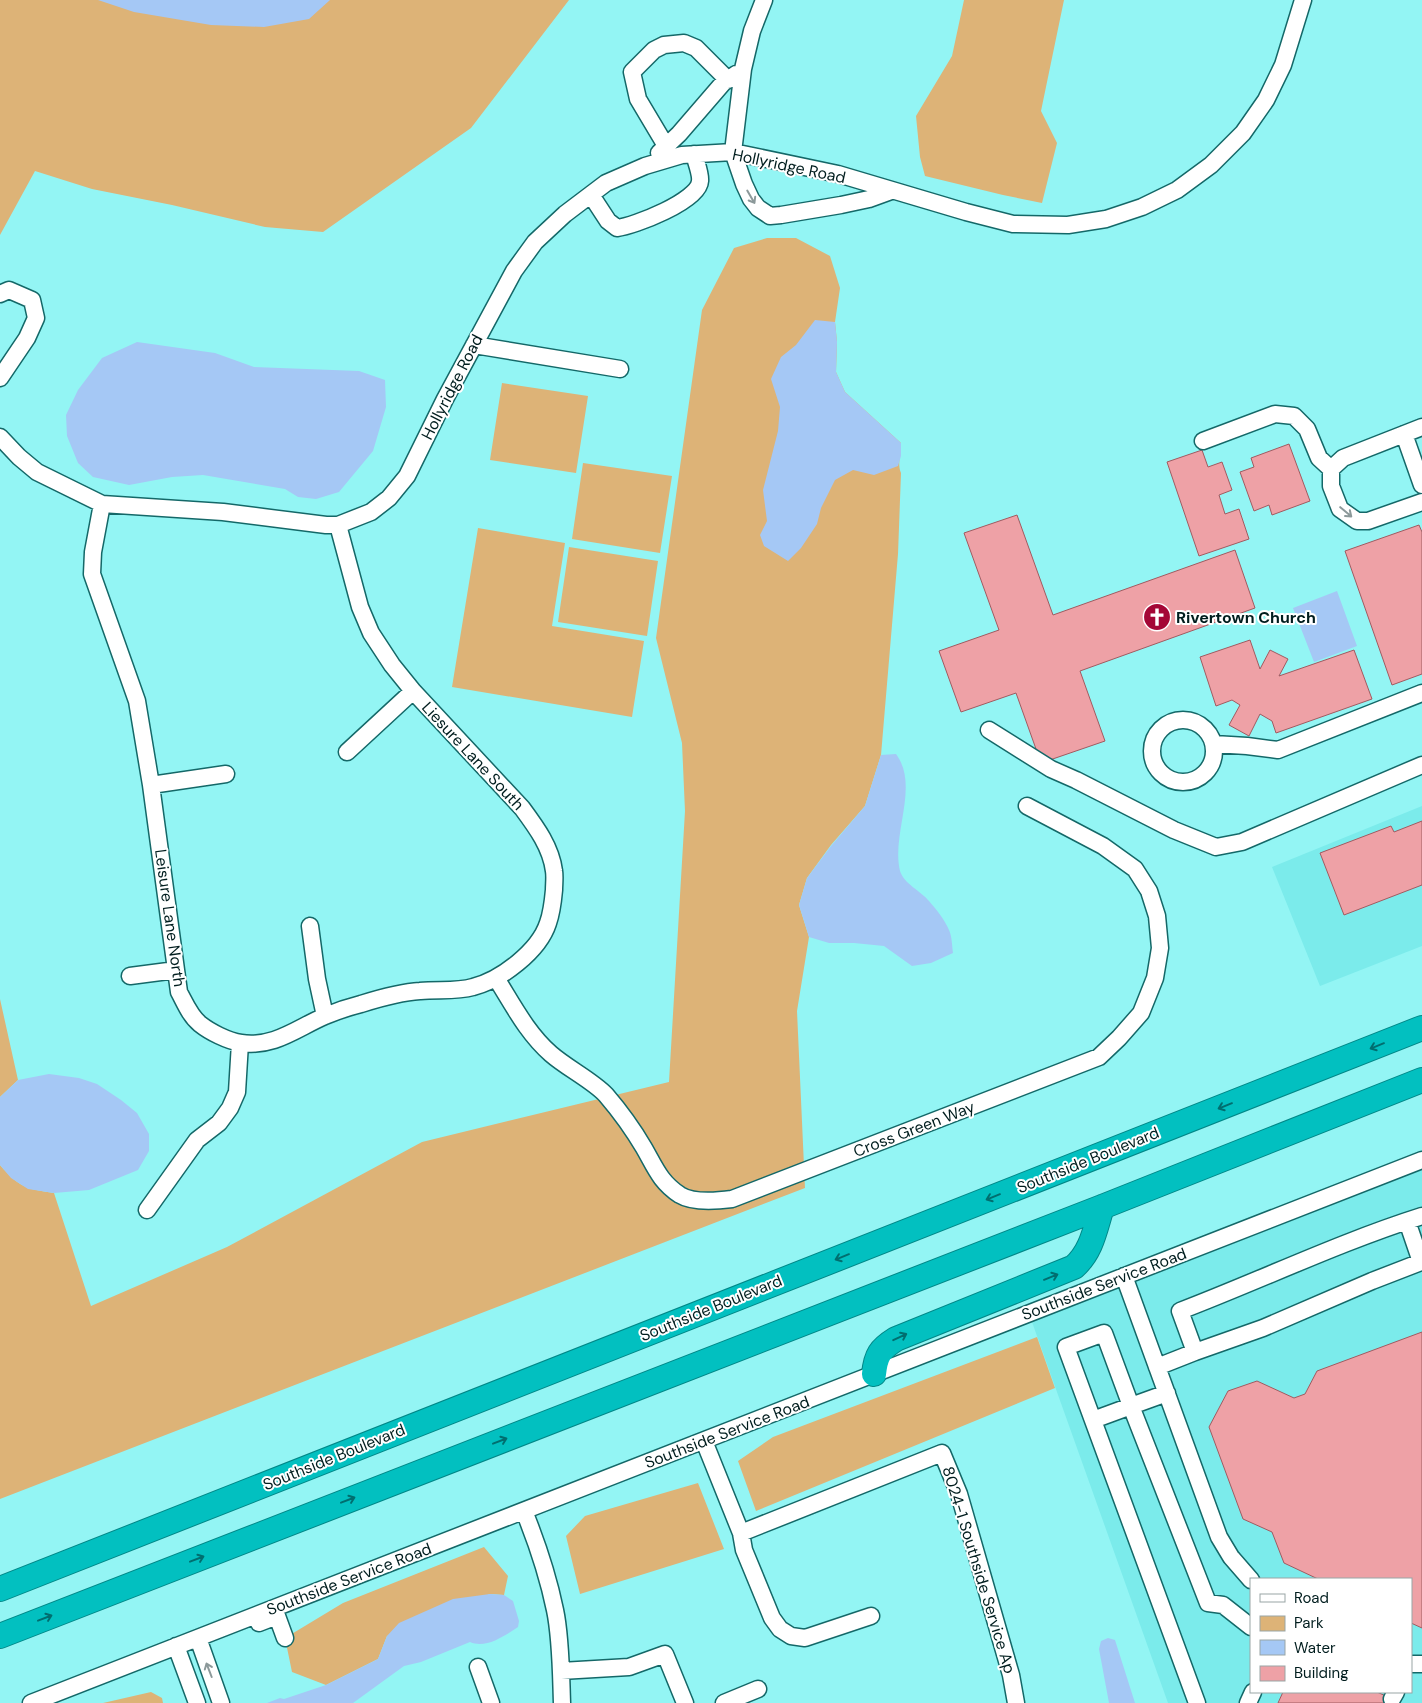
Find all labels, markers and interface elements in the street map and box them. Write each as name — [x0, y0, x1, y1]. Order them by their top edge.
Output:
street label: Hollyridge Road — [730, 144, 848, 188]
one-way arrow — [746, 190, 756, 204]
street label: Hollyridge Road — [416, 331, 488, 443]
one-way arrow — [1339, 507, 1352, 518]
church icon: Rivertown Church — [1142, 602, 1172, 632]
place label: Rivertown Church — [1176, 607, 1316, 628]
street label: Liesure Lane South — [417, 697, 529, 815]
street label: Leisure Lane North — [150, 848, 190, 988]
one-way arrow — [1370, 1042, 1385, 1051]
street label: Cross Green Way — [850, 1096, 978, 1162]
one-way arrow — [1218, 1102, 1233, 1111]
street label: Southside Boulevard — [1014, 1122, 1162, 1198]
one-way arrow — [986, 1193, 1001, 1203]
street label: Southside Service Road — [1019, 1243, 1189, 1325]
one-way arrow — [835, 1253, 850, 1262]
street label: Southside Boulevard — [637, 1270, 785, 1346]
one-way arrow — [1043, 1272, 1058, 1282]
one-way arrow — [892, 1332, 907, 1342]
street label: Southside Service Road — [642, 1391, 812, 1473]
street label: Southside Boulevard — [260, 1419, 408, 1495]
one-way arrow — [492, 1436, 507, 1446]
street label: 8024-1 Southside Service Ap — [937, 1464, 1021, 1676]
one-way arrow — [340, 1495, 355, 1505]
street label: Southside Service Road — [264, 1538, 434, 1620]
one-way arrow — [189, 1554, 204, 1564]
legend — [1250, 1578, 1412, 1693]
text: Road — [1294, 1588, 1329, 1608]
one-way arrow — [38, 1613, 53, 1622]
text: Park — [1294, 1613, 1324, 1633]
text: Water — [1294, 1638, 1336, 1658]
one-way arrow — [204, 1663, 213, 1679]
text: Building — [1294, 1663, 1349, 1683]

